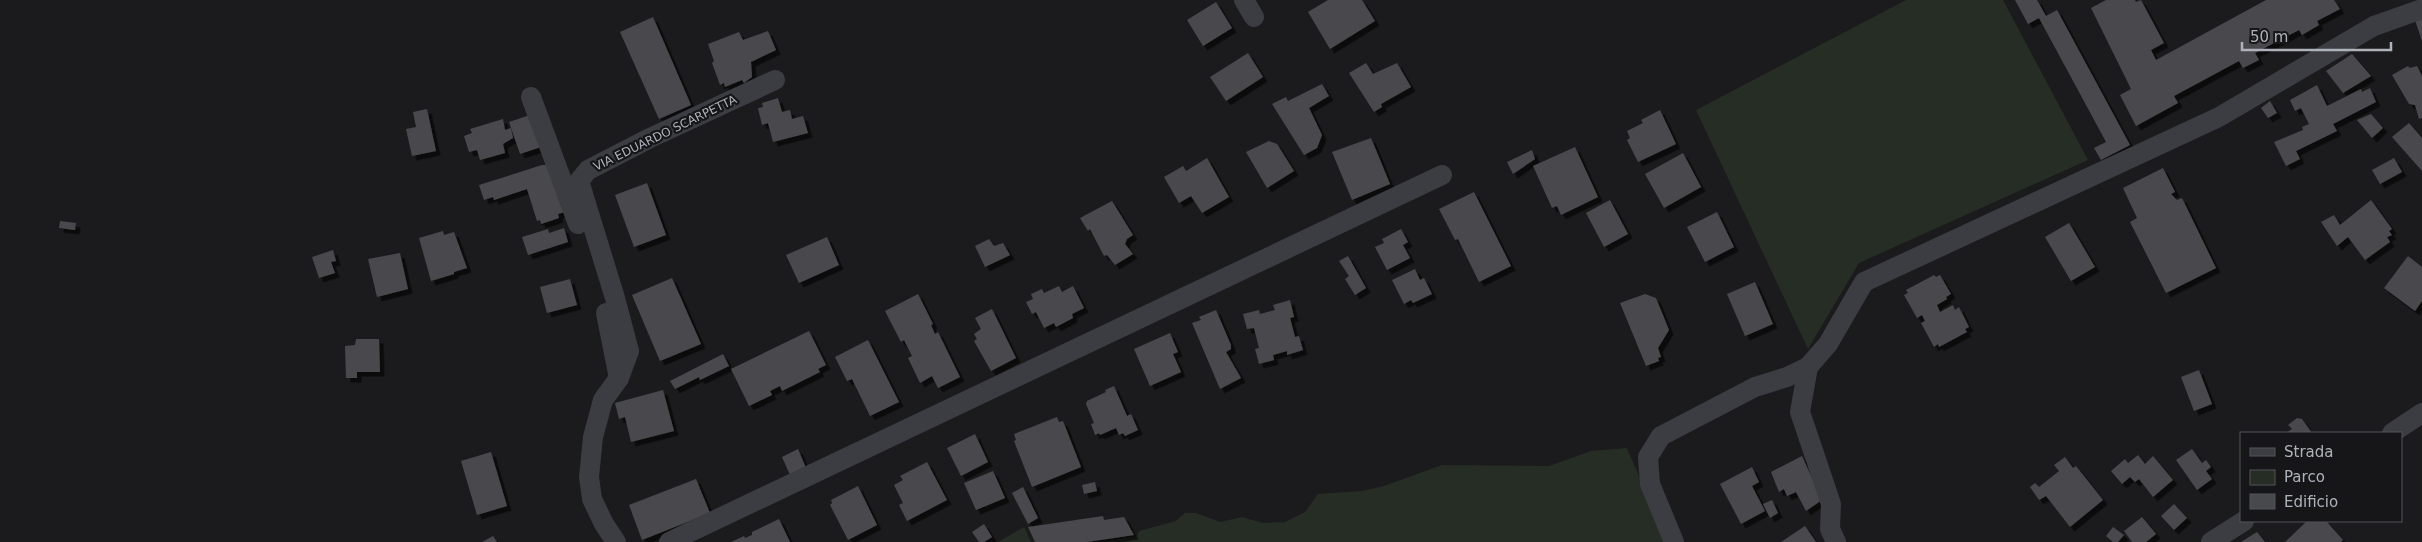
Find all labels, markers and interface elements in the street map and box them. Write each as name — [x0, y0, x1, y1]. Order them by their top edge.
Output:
scale bar — [2242, 20, 2391, 52]
text: 50 m — [2250, 28, 2288, 46]
street label: VIA EDUARDO SCARPETTA — [591, 92, 740, 174]
legend — [2240, 432, 2402, 522]
text: Strada — [2284, 443, 2333, 461]
text: Parco — [2284, 468, 2325, 486]
text: Edificio — [2284, 493, 2338, 511]

